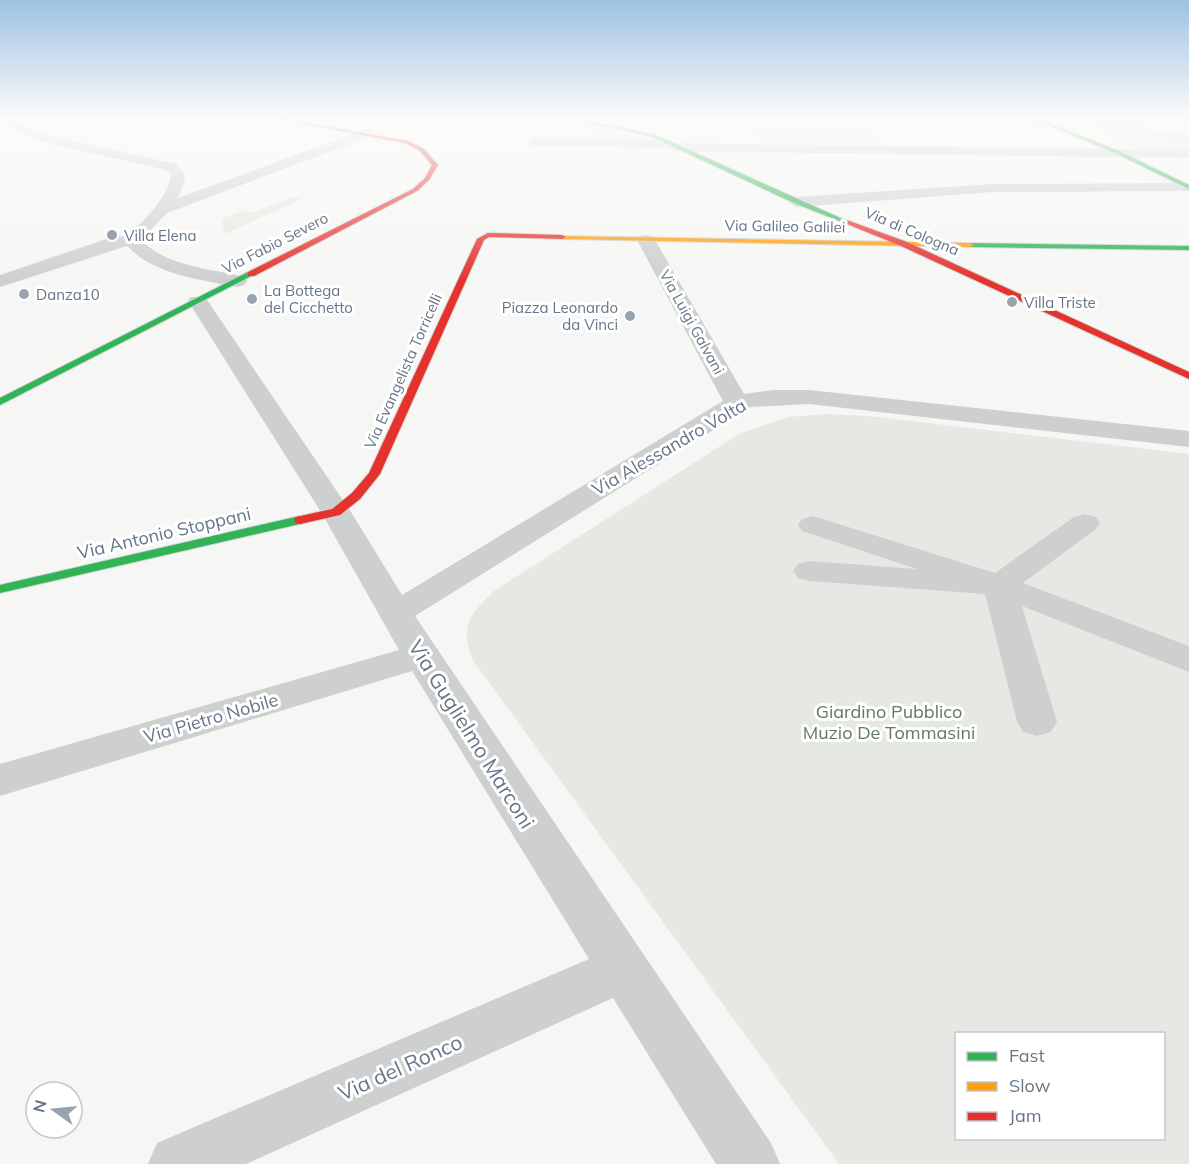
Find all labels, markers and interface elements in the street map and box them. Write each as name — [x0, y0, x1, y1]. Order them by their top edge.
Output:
street label: Via di Cologna — [862, 203, 962, 259]
street label: Via Fabio Severo — [219, 208, 331, 278]
street label: Via Galileo Galilei — [724, 215, 846, 237]
place label: Villa Elena — [124, 226, 196, 245]
marker: Villa Elena — [105, 228, 119, 242]
street label: Via Luigi Galvani — [655, 266, 729, 378]
place label: La Bottega del Cicchetto — [264, 281, 353, 317]
place label: Danza10 — [36, 285, 100, 304]
marker: Danza10 — [17, 287, 31, 301]
street label: Via Evangelista Torricelli — [360, 290, 446, 452]
marker: La Bottega del Cicchetto — [245, 292, 259, 306]
place label: Villa Triste — [1024, 293, 1096, 312]
marker: Villa Triste — [1005, 295, 1019, 309]
place label: Piazza Leonardo da Vinci — [502, 298, 618, 334]
marker: Piazza Leonardo da Vinci — [623, 309, 637, 323]
street label: Via Alessandro Volta — [588, 393, 750, 501]
street label: Via Antonio Stoppani — [75, 502, 253, 564]
street label: Via Guglielmo Marconi — [403, 635, 541, 833]
street label: Via Pietro Nobile — [141, 688, 281, 748]
park label: Giardino Pubblico Muzio De Tommasini — [803, 700, 975, 744]
street label: Via del Ronco — [334, 1028, 466, 1106]
legend — [955, 1032, 1165, 1140]
text: Fast — [1009, 1044, 1045, 1067]
text: Slow — [1009, 1074, 1051, 1097]
north arrow — [24, 1080, 84, 1140]
text: N — [28, 1098, 51, 1115]
text: Jam — [1009, 1104, 1042, 1127]

